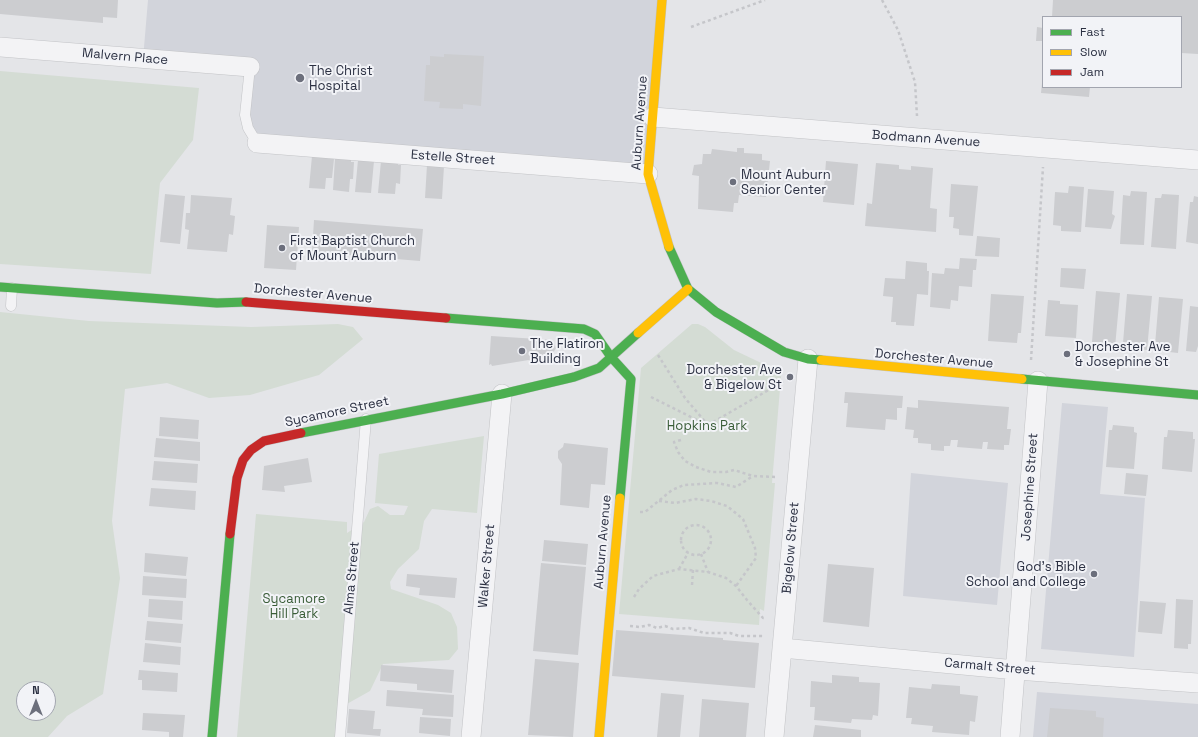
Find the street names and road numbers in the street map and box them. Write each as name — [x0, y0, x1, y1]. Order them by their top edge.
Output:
street label: Malvern Place — [81, 45, 169, 69]
street label: Auburn Avenue — [629, 75, 651, 171]
street label: Bodmann Avenue — [871, 127, 981, 151]
street label: Estelle Street — [410, 147, 496, 169]
street label: Dorchester Avenue — [253, 281, 373, 307]
street label: Dorchester Avenue — [874, 346, 994, 372]
street label: Sycamore Street — [284, 393, 390, 431]
street label: Josephine Street — [1018, 432, 1042, 542]
street label: Auburn Avenue — [591, 494, 615, 590]
street label: Bigelow Street — [779, 501, 803, 595]
street label: Walker Street — [476, 523, 498, 609]
street label: Alma Street — [341, 541, 363, 615]
street label: Carmalt Street — [944, 655, 1036, 679]

